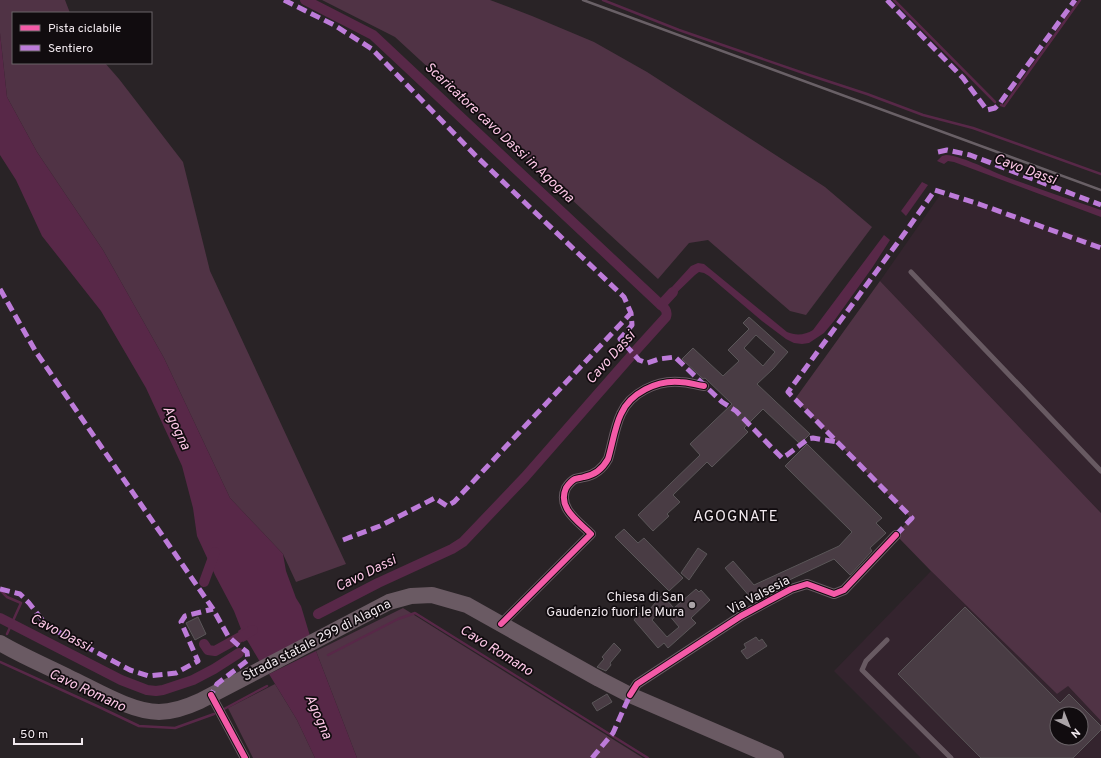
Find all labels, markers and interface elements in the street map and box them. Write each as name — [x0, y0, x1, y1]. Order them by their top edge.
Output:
legend — [12, 12, 152, 64]
text: Pista ciclabile — [48, 21, 122, 37]
text: Sentiero — [48, 41, 93, 57]
water label: Scaricatore cavo Dassi in Agogna — [421, 59, 578, 207]
water label: Cavo Dassi — [991, 151, 1060, 190]
water label: Cavo Dassi — [583, 327, 640, 388]
water label: Agogna — [158, 403, 194, 453]
district label: AGOGNATE — [693, 508, 779, 527]
water label: Cavo Dassi — [333, 551, 401, 596]
street label: Via Valsesia — [725, 573, 793, 619]
place label: Chiesa di San Gaudenzio fuori le Mura — [546, 590, 684, 621]
street label: Strada statale 299 di Alagna — [240, 597, 394, 685]
marker: Chiesa di San Gaudenzio fuori le Mura — [687, 600, 697, 610]
water label: Cavo Dassi — [27, 611, 94, 656]
water label: Cavo Romano — [456, 622, 536, 680]
water label: Cavo Romano — [46, 666, 129, 716]
water label: Agogna — [301, 692, 336, 742]
north arrow — [1049, 706, 1089, 746]
scale bar — [14, 720, 82, 746]
text: N — [1067, 725, 1083, 740]
text: 50 m — [20, 727, 48, 743]

